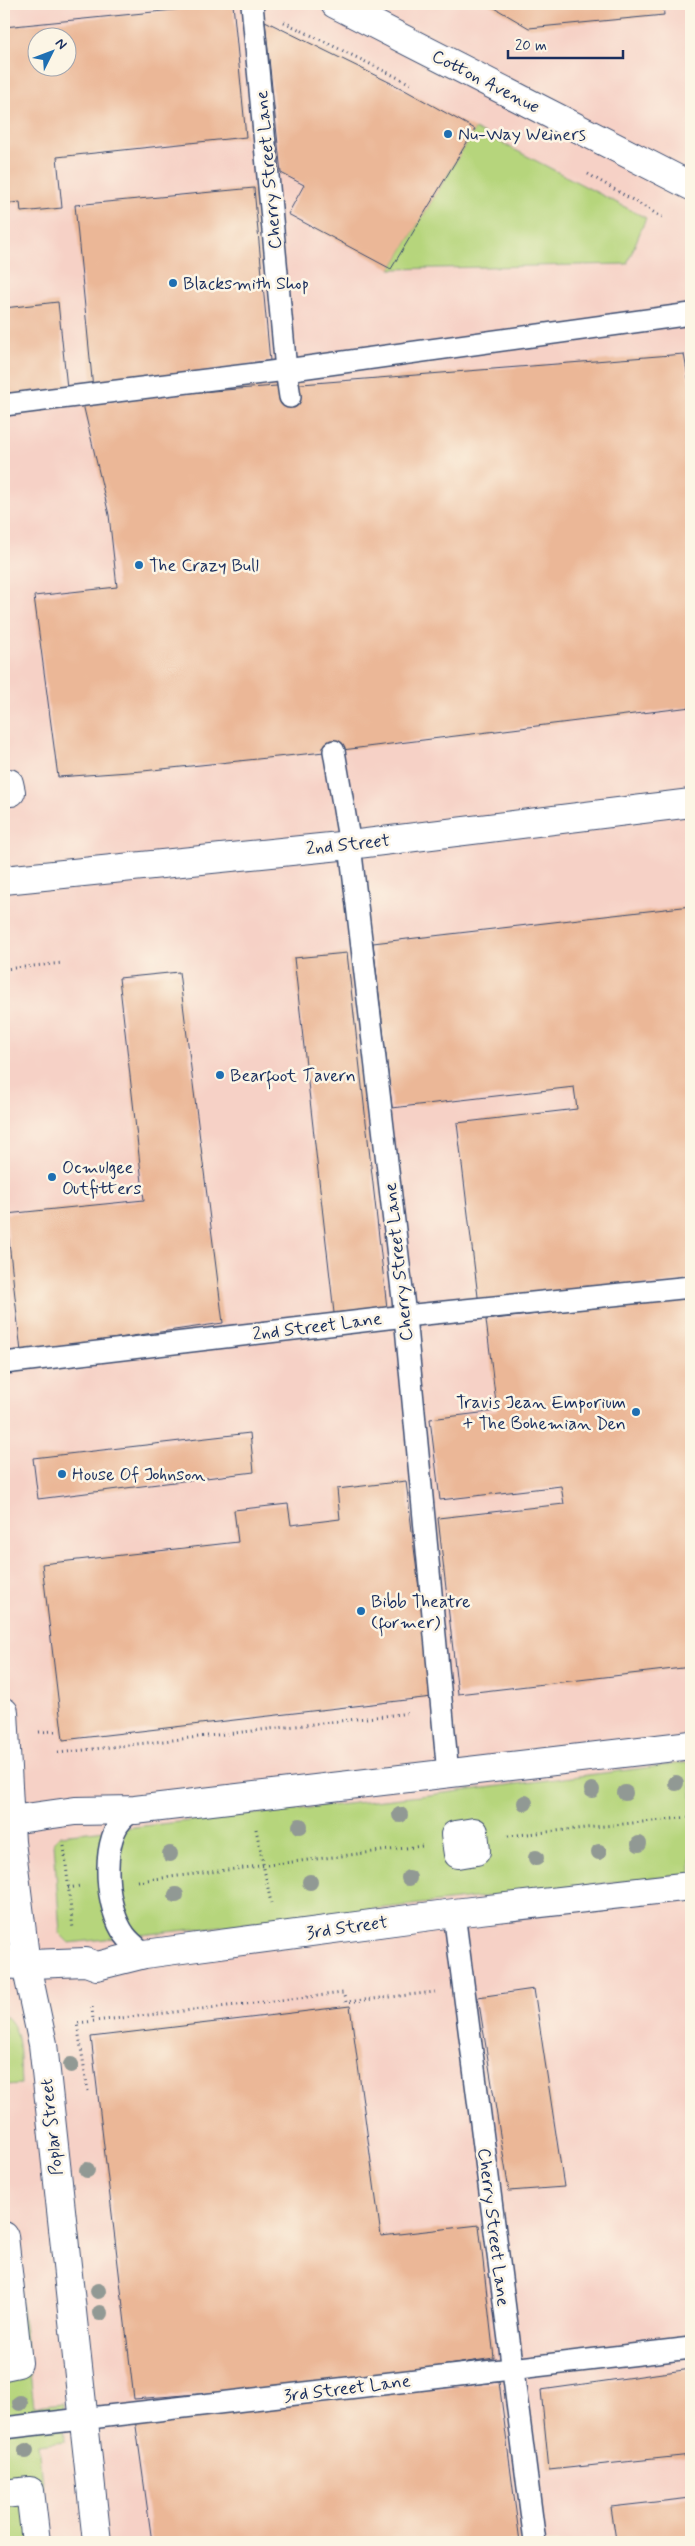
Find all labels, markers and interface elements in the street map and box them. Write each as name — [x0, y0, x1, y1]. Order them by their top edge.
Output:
north arrow — [28, 28, 78, 78]
scale bar — [508, 28, 622, 60]
text: N — [51, 34, 71, 53]
text: 20 m — [515, 36, 547, 56]
street label: Cotton Avenue — [427, 44, 544, 119]
street label: Cherry Street Lane — [250, 89, 288, 250]
place label: Nu-Way Weiners — [458, 123, 586, 147]
marker: Nu-Way Weiners — [442, 128, 454, 140]
place label: Blacksmith Shop — [183, 272, 309, 296]
marker: Blacksmith Shop — [167, 277, 179, 289]
place label: The Crazy Bull — [149, 554, 259, 578]
marker: The Crazy Bull — [133, 559, 145, 571]
street label: 2nd Street — [305, 829, 391, 861]
place label: Bearfoot Tavern — [230, 1064, 356, 1090]
marker: Bearfoot Tavern — [214, 1069, 226, 1081]
place label: Ocmulgee Outfitters — [62, 1156, 142, 1201]
marker: Ocmulgee Outfitters — [46, 1171, 58, 1183]
street label: Cherry Street Lane — [379, 1181, 419, 1342]
street label: 2nd Street Lane — [251, 1307, 383, 1347]
place label: Travis Jean Emporium + The Bohemian Den — [456, 1391, 626, 1436]
marker: Travis Jean Emporium + The Bohemian Den — [630, 1406, 642, 1418]
place label: House Of Johnson — [72, 1463, 205, 1487]
marker: House Of Johnson — [56, 1468, 68, 1480]
place label: Bibb Theatre (former) — [371, 1590, 470, 1637]
marker: Bibb Theatre (former) — [355, 1605, 367, 1617]
street label: 3rd Street — [305, 1910, 389, 1946]
street label: Poplar Street — [35, 2077, 69, 2176]
street label: Cherry Street Lane — [471, 2147, 515, 2308]
street label: 3rd Street Lane — [282, 2369, 412, 2409]

